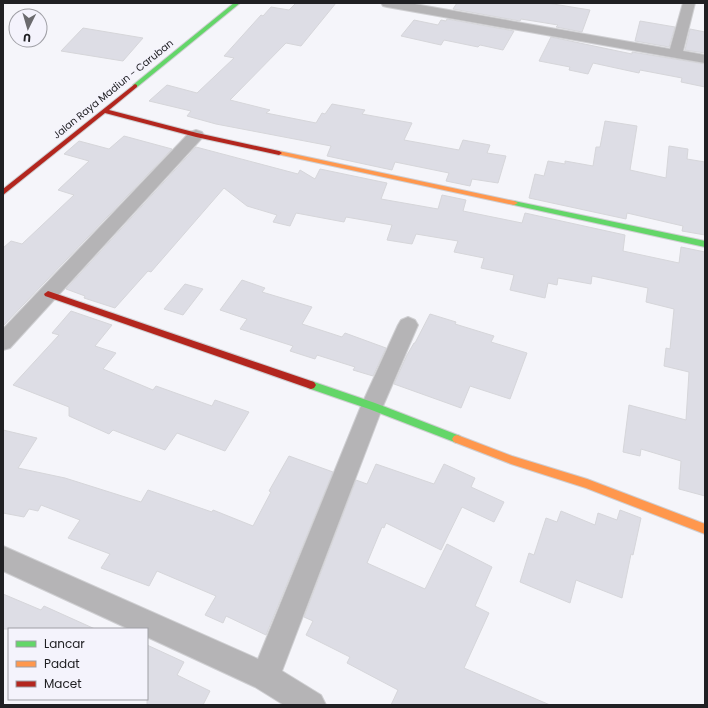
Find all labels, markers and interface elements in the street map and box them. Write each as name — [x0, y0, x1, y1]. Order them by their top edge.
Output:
north arrow — [8, 8, 48, 48]
text: U — [22, 30, 32, 46]
street label: Jalan Raya Madiun - Caruban — [50, 36, 176, 142]
legend — [8, 628, 148, 700]
text: Lancar — [44, 635, 85, 652]
text: Padat — [44, 655, 80, 672]
text: Macet — [44, 675, 82, 692]

